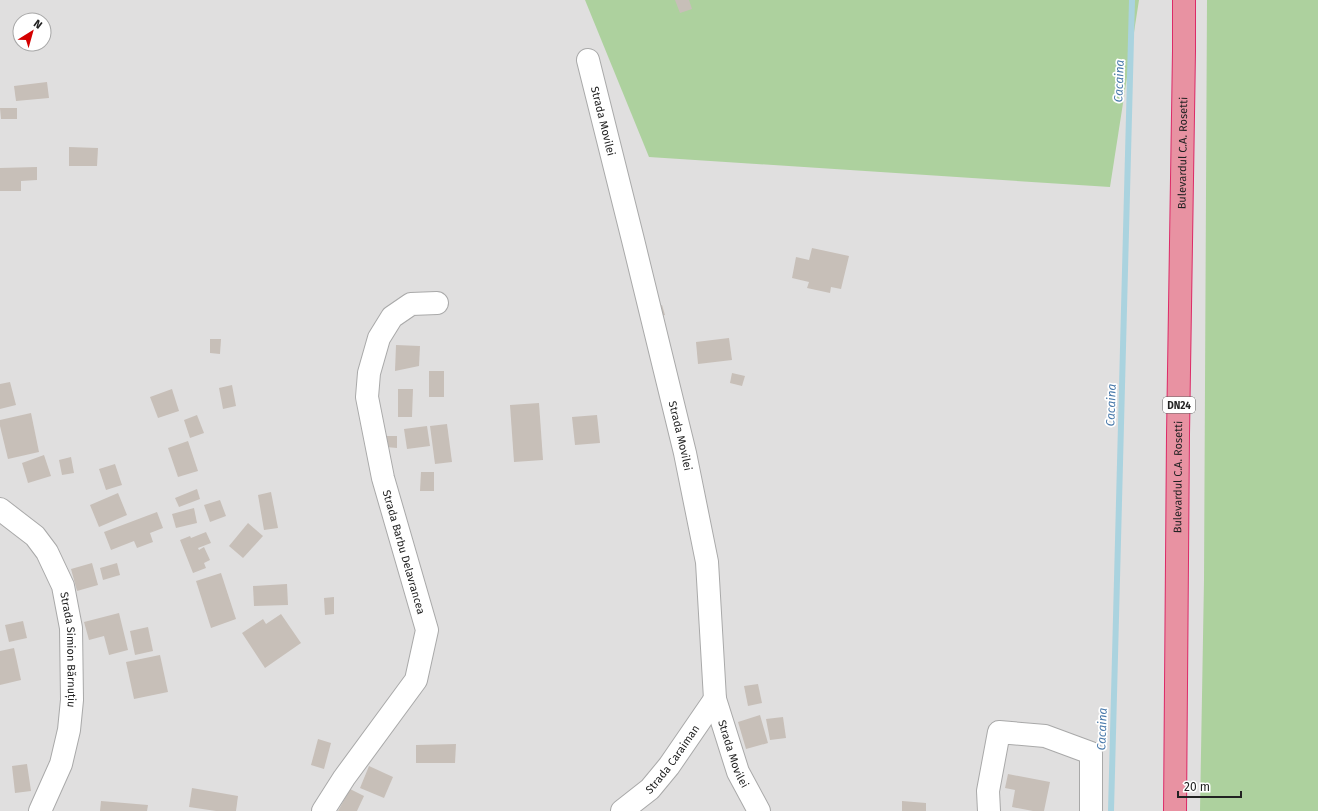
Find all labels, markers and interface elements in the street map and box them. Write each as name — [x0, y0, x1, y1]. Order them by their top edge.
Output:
north arrow — [12, 12, 52, 52]
text: N — [31, 17, 45, 32]
water label: Cacaina — [1111, 59, 1127, 103]
street label: Strada Movilei — [588, 85, 618, 157]
street label: Bulevardul C.A. Rosetti — [1176, 97, 1190, 209]
water label: Cacaina — [1103, 383, 1119, 427]
road number: DN24 — [1163, 397, 1195, 413]
street label: Strada Movilei — [666, 400, 694, 472]
street label: Bulevardul C.A. Rosetti — [1171, 421, 1185, 533]
street label: Strada Barbu Delavrancea — [380, 488, 428, 616]
street label: Strada Simion Bărnuțiu — [57, 591, 78, 708]
water label: Cacaina — [1094, 707, 1110, 751]
street label: Strada Movilei — [715, 718, 751, 790]
street label: Strada Caraiman — [643, 722, 702, 797]
scale bar — [1178, 773, 1241, 799]
text: 20 m — [1184, 780, 1210, 794]

